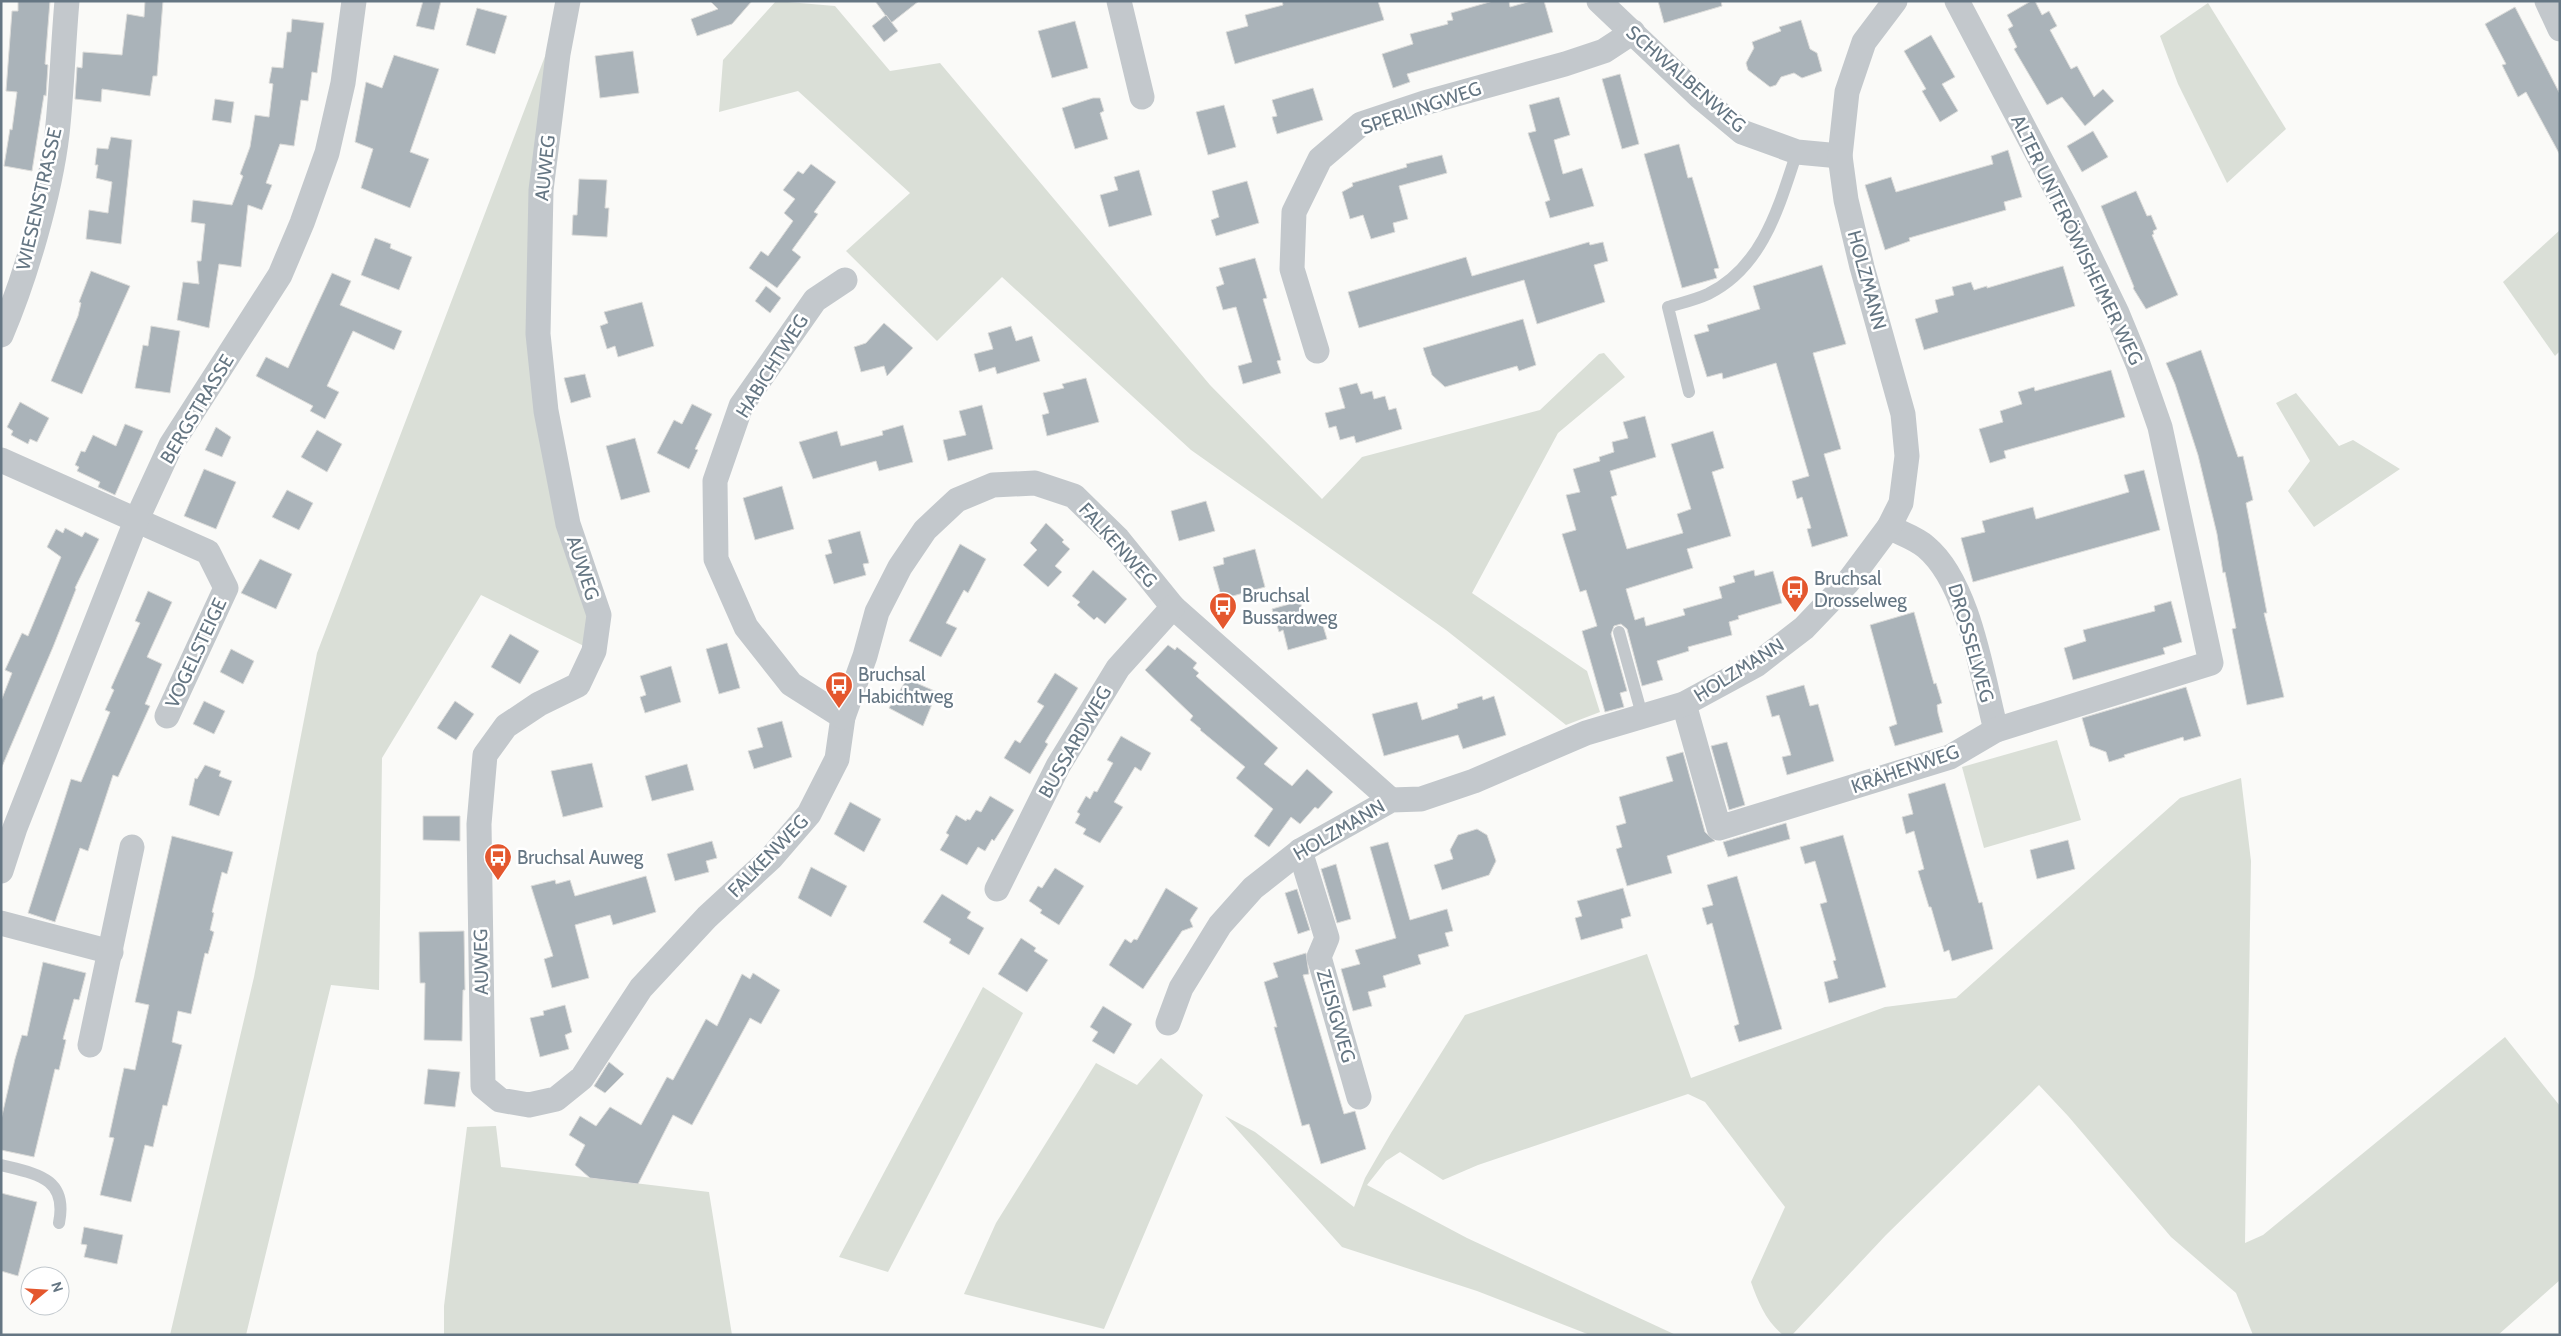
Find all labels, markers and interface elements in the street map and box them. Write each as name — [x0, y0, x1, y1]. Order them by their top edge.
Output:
street label: SCHWALBENWEG — [1621, 21, 1751, 137]
street label: SPERLINGWEG — [1358, 77, 1484, 139]
street label: ALTER UNTERÖWISHEIMER WEG — [2006, 111, 2148, 369]
street label: WIESENSTRASSE — [11, 126, 67, 272]
street label: AUWEG — [530, 134, 560, 202]
street label: HOLZMANN — [1843, 228, 1891, 332]
street label: HABICHTWEG — [731, 310, 813, 422]
street label: BERGSTRASSE — [155, 350, 239, 468]
street label: FALKENWEG — [1074, 498, 1162, 592]
street label: AUWEG — [562, 533, 604, 603]
place label: Bruchsal Drosselweg — [1814, 567, 1907, 612]
bus stop icon: Bruchsal Drosselweg — [1780, 574, 1810, 613]
street label: DROSSELWEG — [1943, 581, 1999, 705]
place label: Bruchsal Bussardweg — [1242, 584, 1338, 629]
bus stop icon: Bruchsal Bussardweg — [1208, 591, 1238, 630]
street label: VOGELSTEIGE — [160, 594, 232, 712]
street label: HOLZMANN — [1690, 633, 1788, 707]
place label: Bruchsal Habichtweg — [858, 663, 954, 708]
bus stop icon: Bruchsal Habichtweg — [824, 670, 854, 709]
street label: BUSSARDWEG — [1034, 682, 1116, 802]
street label: KRÄHENWEG — [1848, 740, 1962, 798]
street label: HOLZMANN — [1289, 795, 1389, 865]
street label: FALKENWEG — [723, 810, 813, 902]
bus stop icon: Bruchsal Auweg — [483, 842, 513, 881]
place label: Bruchsal Auweg — [517, 846, 644, 869]
street label: AUWEG — [469, 929, 493, 995]
street label: ZEISIGWEG — [1312, 967, 1360, 1065]
north arrow — [20, 1266, 70, 1316]
text: N — [47, 1279, 67, 1294]

